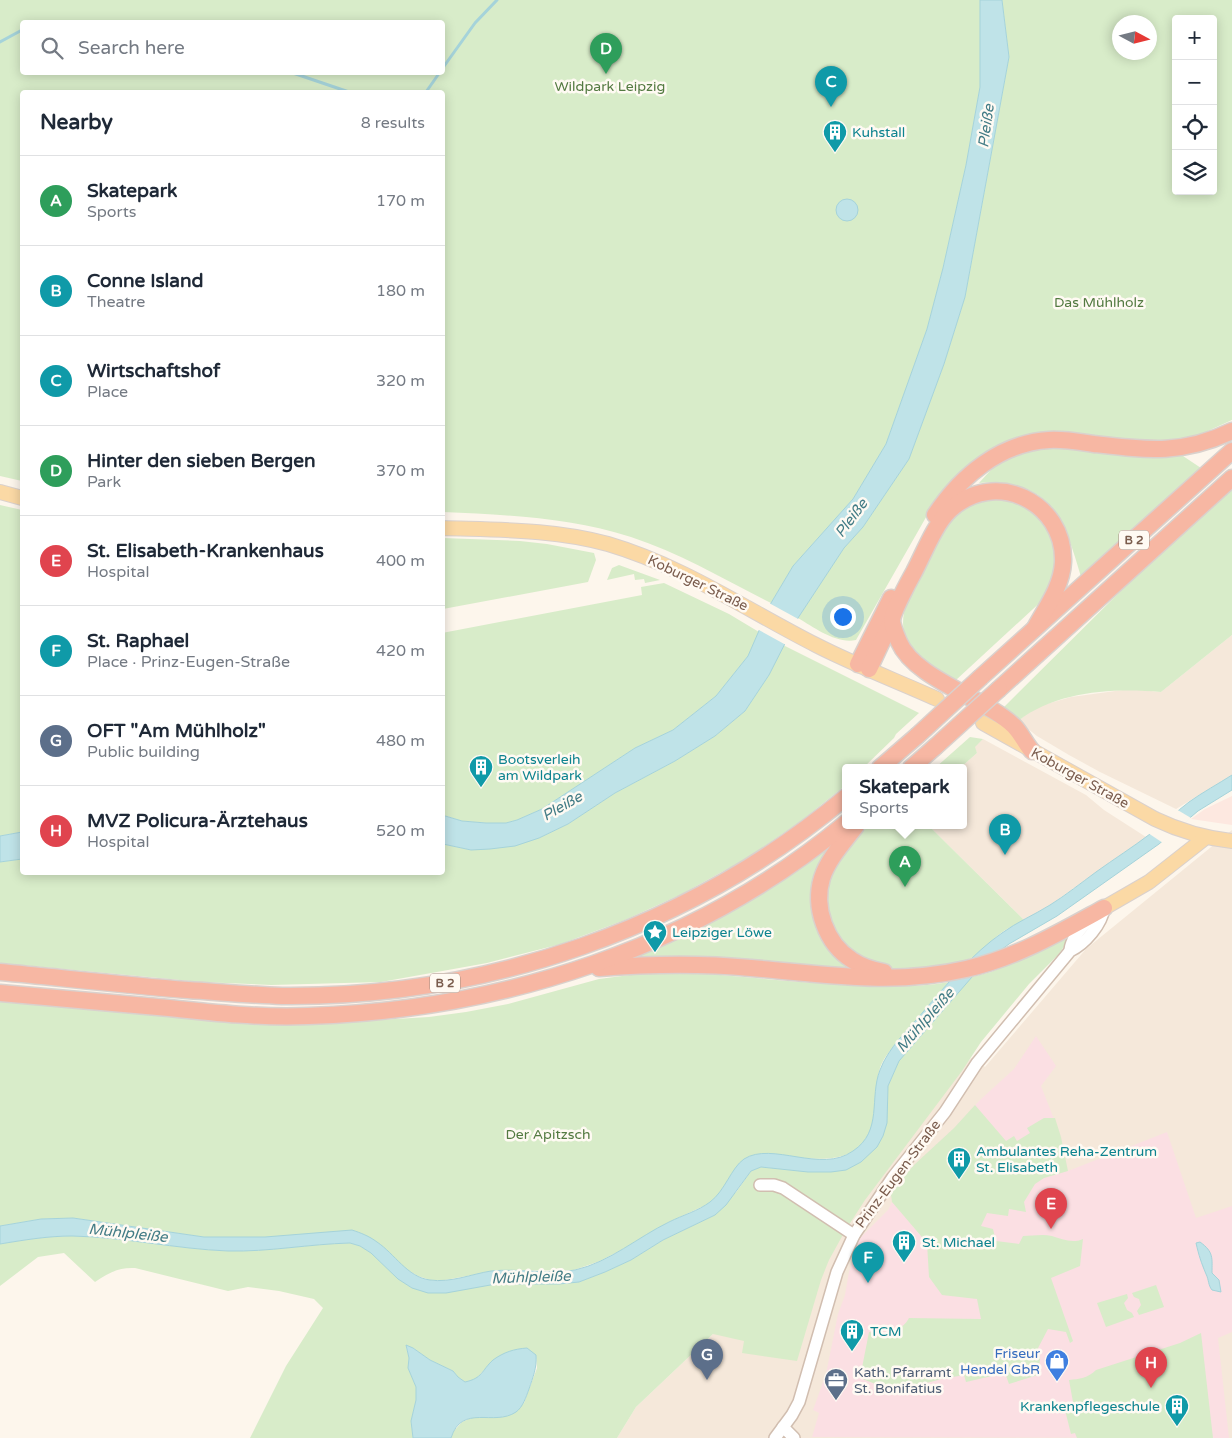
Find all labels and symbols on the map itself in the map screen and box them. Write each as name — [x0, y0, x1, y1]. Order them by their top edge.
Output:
north arrow — [1112, 15, 1157, 60]
pin: D — [590, 33, 622, 74]
pin: C — [815, 66, 847, 107]
park label: Wildpark Leipzig — [555, 78, 665, 95]
water label: Pleiße — [974, 102, 998, 149]
building icon: Kuhstall — [822, 119, 848, 153]
place label: Kuhstall — [852, 124, 905, 141]
park label: Das Mühlholz — [1054, 294, 1144, 311]
water label: Pleiße — [831, 494, 872, 541]
road number: B 2 — [1119, 530, 1149, 550]
street label: Koburger Straße — [645, 551, 751, 615]
your location — [830, 604, 856, 630]
street label: Koburger Straße — [1028, 744, 1132, 812]
place label: Bootsverleih am Wildpark — [498, 751, 582, 784]
building icon: Bootsverleih am Wildpark — [468, 754, 494, 788]
water label: Pleiße — [539, 787, 587, 825]
pin: B — [989, 814, 1021, 855]
pin: A — [889, 846, 921, 887]
place icon: Leipziger Löwe — [642, 919, 668, 953]
place label: Leipziger Löwe — [672, 924, 772, 941]
road number: B 2 — [430, 974, 460, 992]
water label: Mühlpleiße — [892, 983, 959, 1056]
street label: Prinz-Eugen-Straße — [852, 1117, 944, 1231]
park label: Der Apitzsch — [506, 1126, 590, 1143]
place label: Ambulantes Reha-Zentrum St. Elisabeth — [976, 1143, 1157, 1176]
building icon: Ambulantes Reha-Zentrum St. Elisabeth — [946, 1146, 972, 1180]
pin: E — [1035, 1188, 1067, 1229]
water label: Mühlpleiße — [88, 1220, 170, 1246]
building icon: St. Michael — [891, 1229, 917, 1263]
place label: St. Michael — [922, 1234, 995, 1251]
pin: F — [852, 1242, 884, 1283]
water label: Mühlpleiße — [491, 1267, 572, 1287]
building icon: TCM — [839, 1318, 865, 1352]
place label: TCM — [870, 1323, 901, 1340]
pin: G — [691, 1339, 723, 1380]
place label: Friseur Hendel GbR — [960, 1345, 1041, 1378]
pin: H — [1135, 1347, 1167, 1388]
shop icon: Friseur Hendel GbR — [1044, 1348, 1070, 1382]
place label: Kath. Pfarramt St. Bonifatius — [854, 1364, 952, 1397]
office icon: Kath. Pfarramt St. Bonifatius — [823, 1367, 849, 1401]
building icon: Krankenpflegeschule — [1164, 1393, 1190, 1427]
place label: Krankenpflegeschule — [1020, 1398, 1160, 1415]

